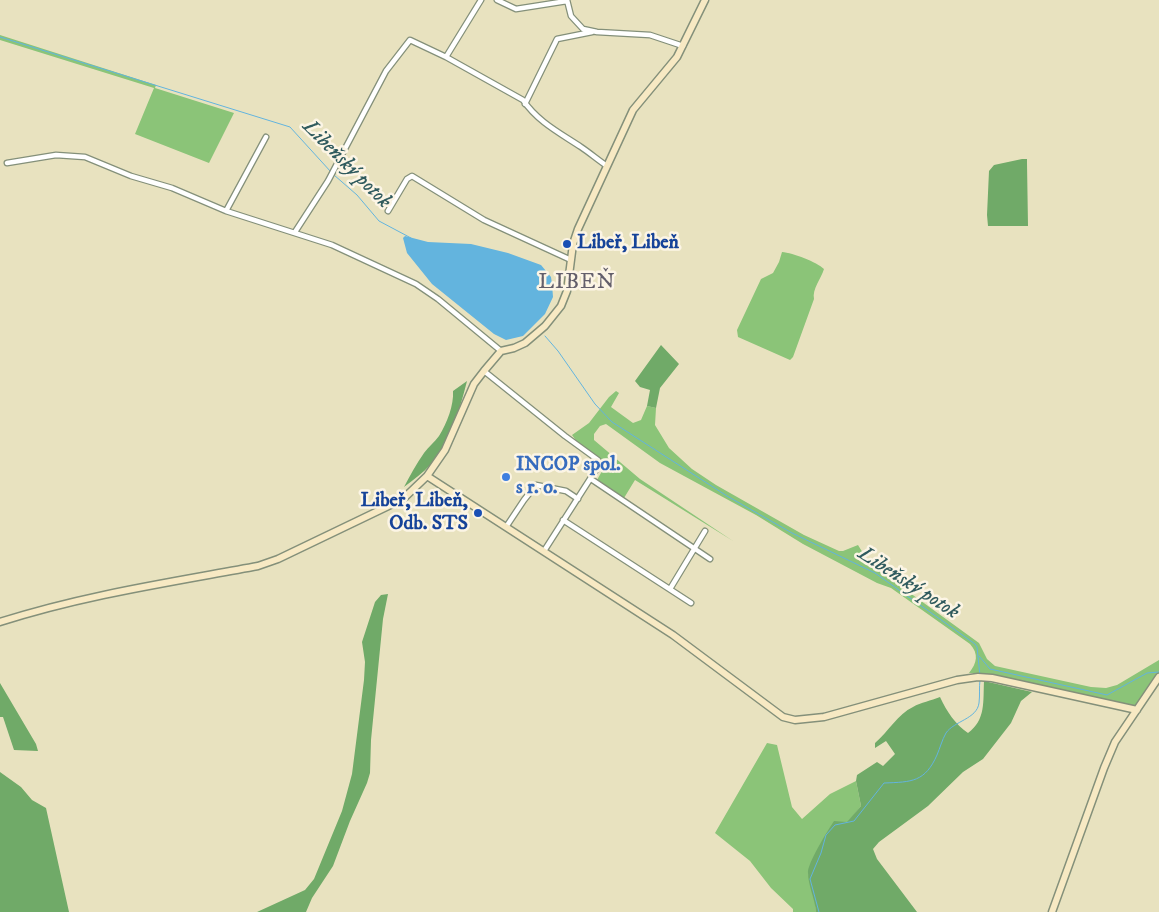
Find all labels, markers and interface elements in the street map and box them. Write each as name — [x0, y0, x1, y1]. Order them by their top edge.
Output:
water label: Libeňský potok — [296, 115, 396, 215]
place label: Libeř, Libeň — [577, 232, 679, 256]
marker: Libeř, Libeň — [561, 238, 573, 250]
district label: LIBEŇ — [538, 270, 616, 296]
place label: INCOP spol. s r. o. — [516, 454, 621, 501]
marker: INCOP spol. s r. o. — [500, 471, 512, 483]
place label: Libeř, Libeň, Odb. STS — [361, 490, 468, 537]
marker: Libeř, Libeň, Odb. STS — [472, 507, 484, 519]
water label: Libeňský potok — [853, 542, 963, 626]

